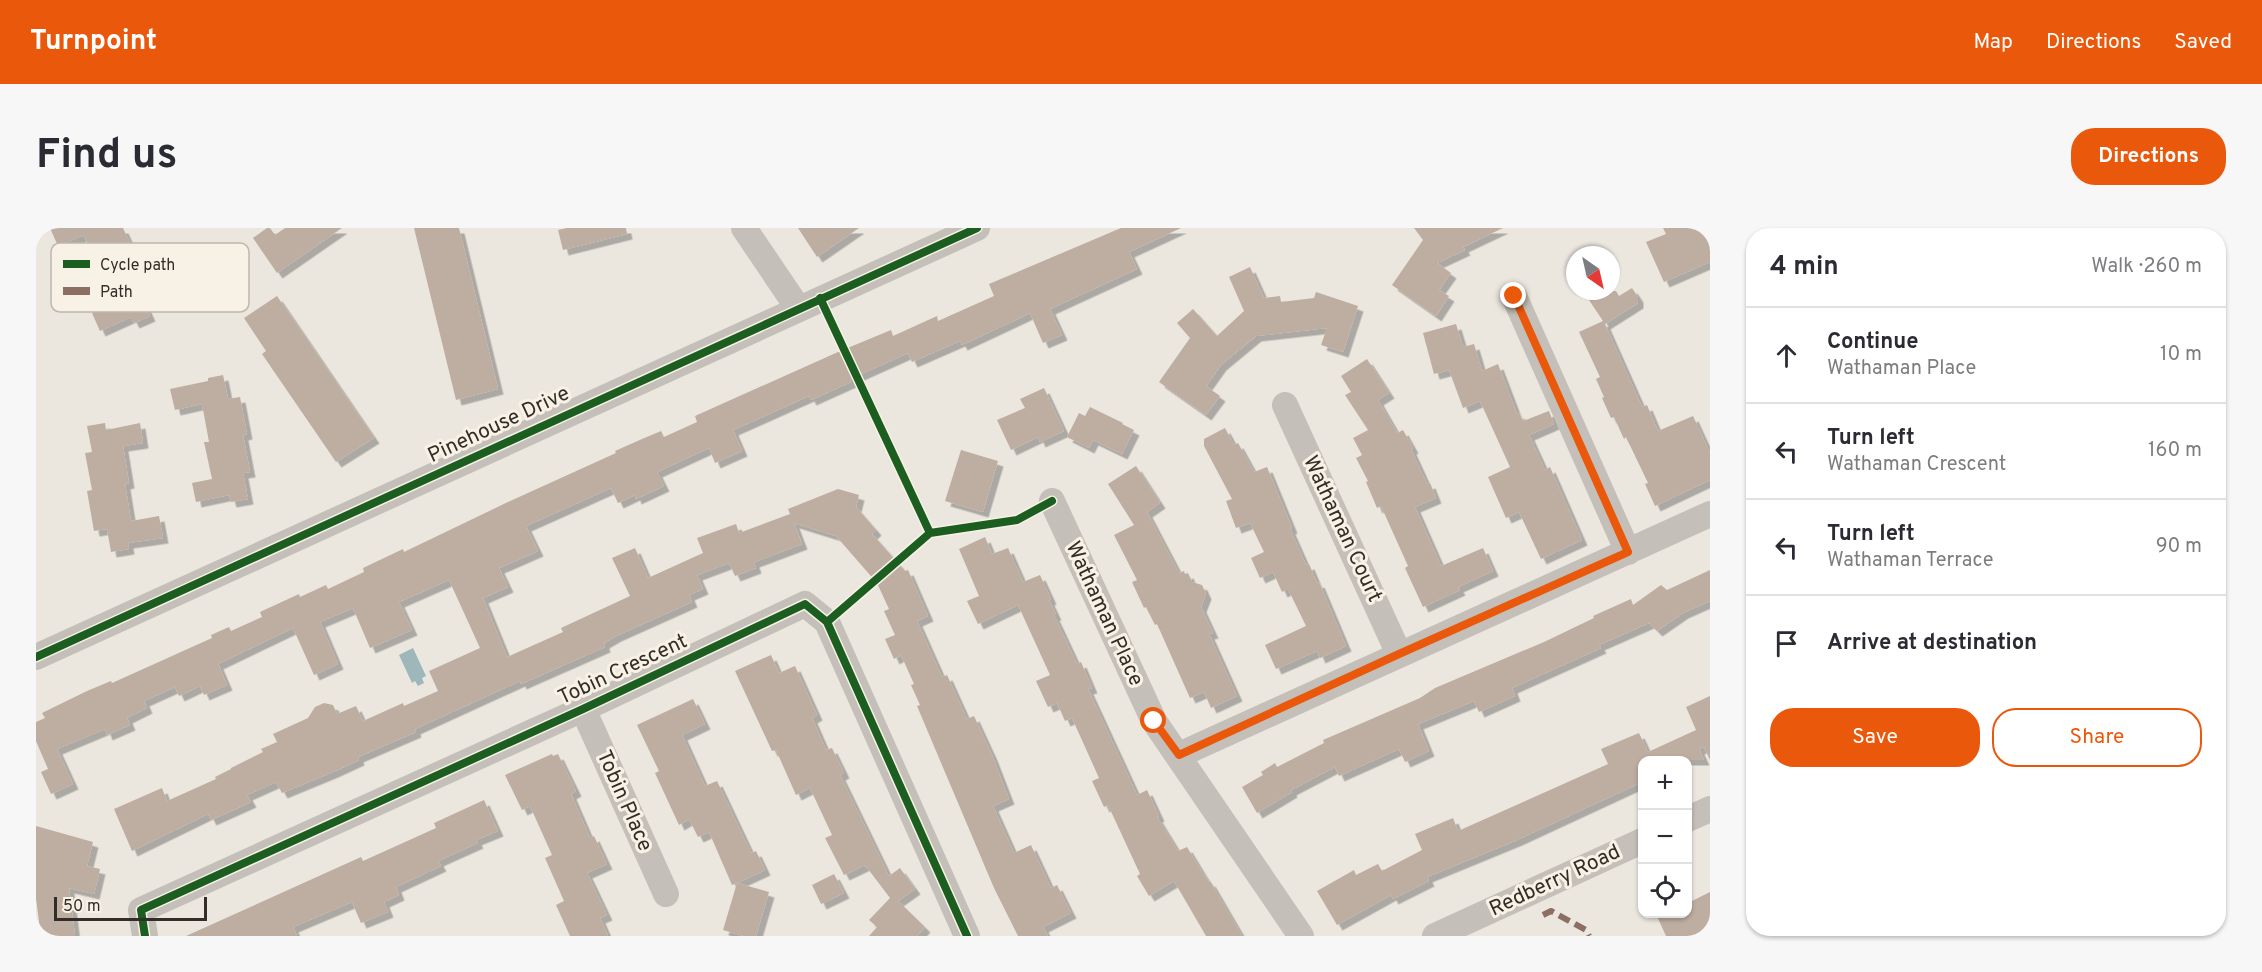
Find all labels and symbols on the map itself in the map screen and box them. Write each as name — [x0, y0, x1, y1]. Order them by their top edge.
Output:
legend — [51, 243, 249, 312]
north arrow — [1566, 246, 1620, 300]
text: Cycle path — [100, 256, 175, 276]
route end — [1500, 282, 1526, 308]
text: Path — [100, 283, 133, 303]
street label: Pinehouse Drive — [424, 380, 574, 470]
street label: Wathaman Court — [1296, 452, 1388, 606]
street label: Wathaman Place — [1059, 537, 1149, 691]
street label: Tobin Crescent — [554, 628, 692, 712]
route start — [1140, 707, 1166, 733]
street label: Tobin Place — [590, 746, 658, 856]
street label: Redberry Road — [1485, 839, 1625, 923]
scale bar — [54, 894, 207, 922]

